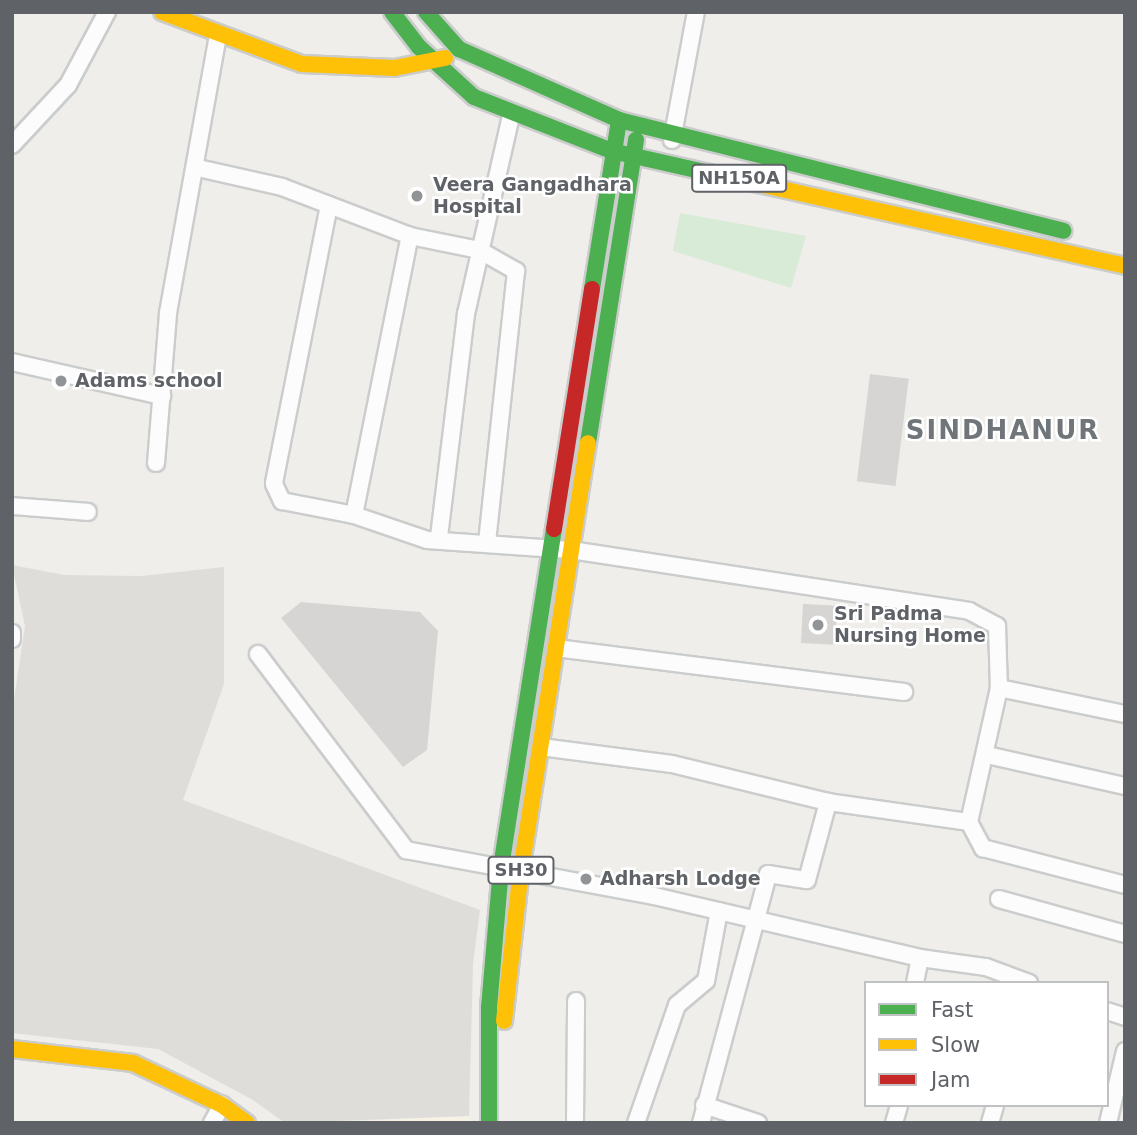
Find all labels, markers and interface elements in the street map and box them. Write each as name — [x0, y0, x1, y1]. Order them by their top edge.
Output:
road number: NH150A — [690, 163, 788, 192]
place label: Veera Gangadhara Hospital — [433, 174, 632, 218]
marker: Veera Gangadhara Hospital — [407, 186, 427, 206]
place label: Adams school — [75, 370, 223, 392]
marker: Adams school — [53, 373, 69, 389]
district label: SINDHANUR — [907, 415, 1099, 447]
place label: Sri Padma Nursing Home — [834, 603, 986, 647]
marker: Sri Padma Nursing Home — [808, 615, 828, 635]
road number: SH30 — [486, 856, 556, 884]
place label: Adharsh Lodge — [600, 868, 761, 890]
marker: Adharsh Lodge — [578, 871, 594, 887]
legend — [864, 981, 1109, 1107]
text: Fast — [931, 998, 973, 1022]
text: Slow — [931, 1033, 980, 1057]
text: Jam — [931, 1068, 971, 1092]

